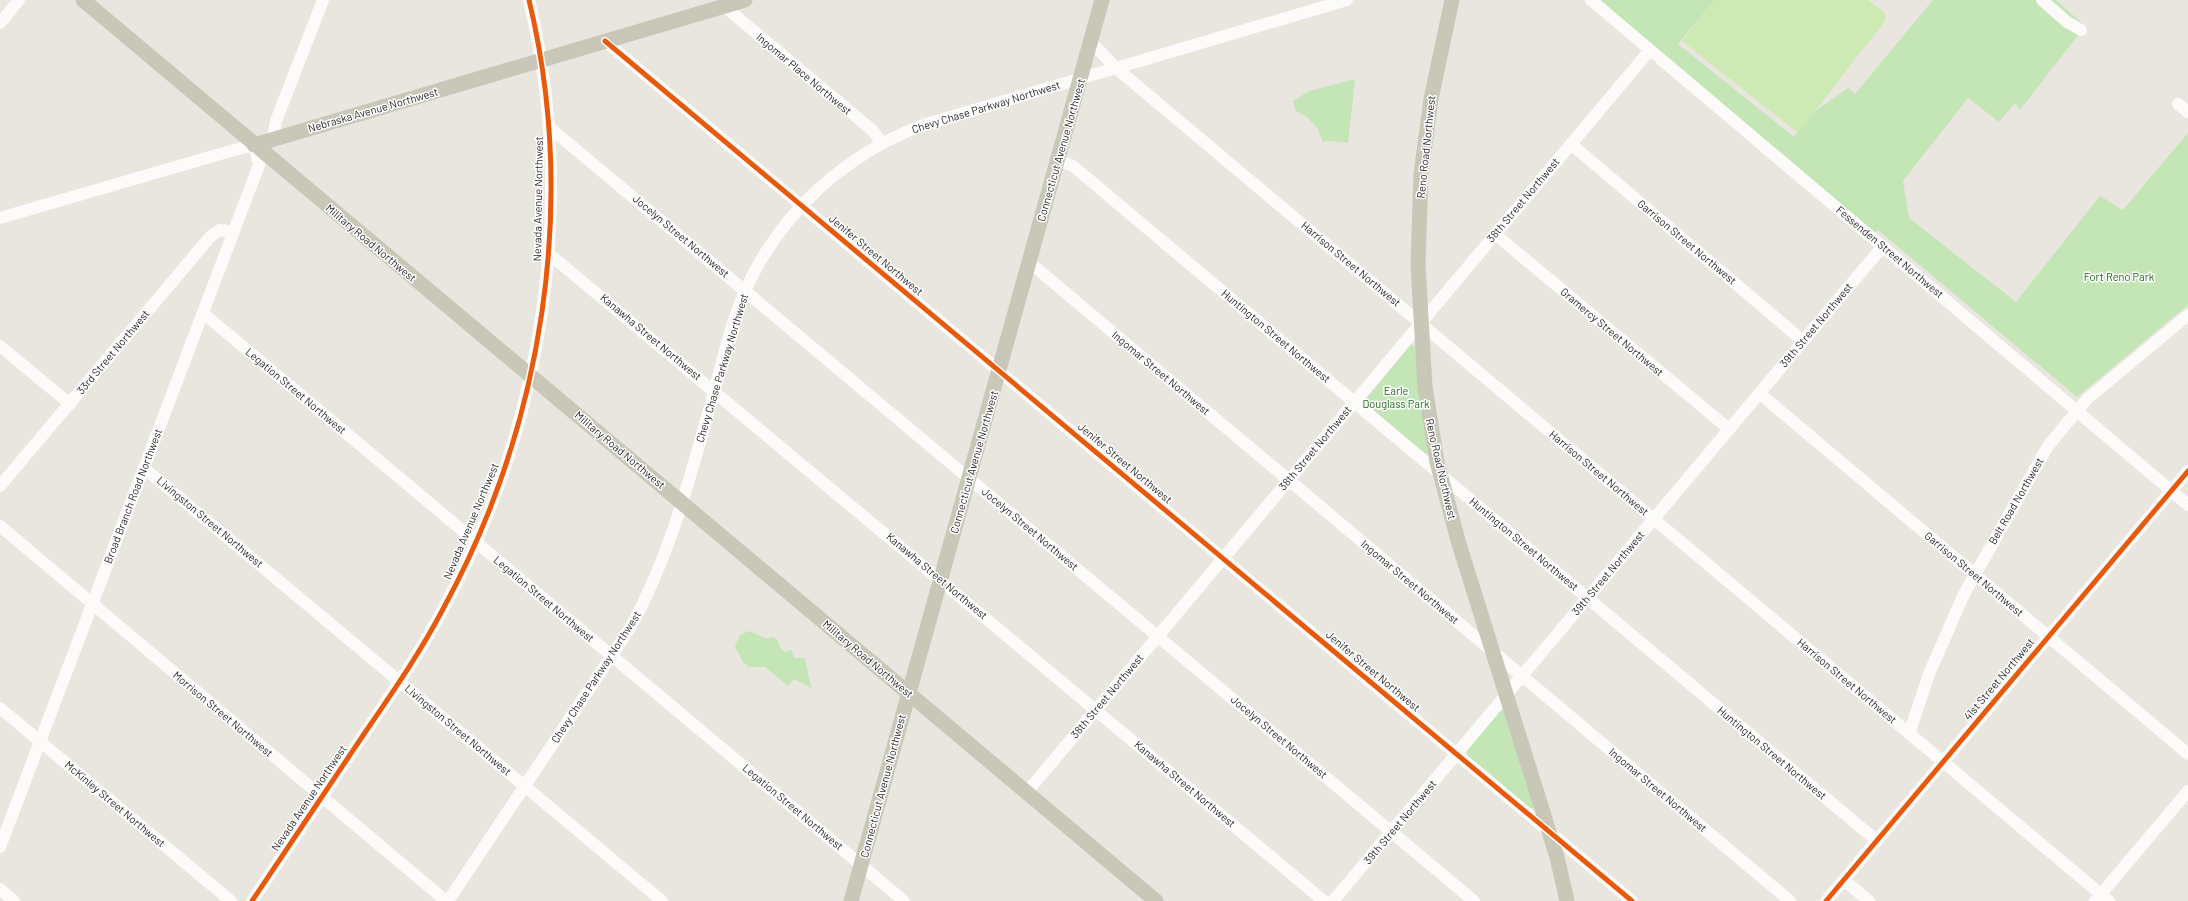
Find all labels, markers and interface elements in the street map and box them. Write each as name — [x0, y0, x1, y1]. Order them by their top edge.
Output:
street label: Ingomar Place Northwest — [754, 30, 855, 117]
street label: Connecticut Avenue Northwest — [1034, 77, 1087, 223]
street label: Chevy Chase Parkway Northwest — [910, 78, 1062, 135]
street label: Nebraska Avenue Northwest — [306, 85, 439, 134]
street label: Reno Road Northwest — [1414, 95, 1437, 199]
street label: Nevada Avenue Northwest — [530, 136, 545, 262]
street label: 38th Street Northwest — [1484, 155, 1562, 244]
street label: Jocelyn Street Northwest — [630, 191, 732, 280]
street label: Garrison Street Northwest — [1635, 196, 1739, 287]
street label: Military Road Northwest — [323, 201, 419, 284]
street label: Fessenden Street Northwest — [1834, 203, 1947, 300]
street label: Jenifer Street Northwest — [827, 211, 926, 298]
street label: Harrison Street Northwest — [1299, 218, 1404, 309]
park label: Fort Reno Park — [2084, 270, 2155, 283]
street label: 39th Street Northwest — [1777, 280, 1855, 369]
street label: Gramercy Street Northwest — [1558, 285, 1667, 379]
street label: Huntington Street Northwest — [1219, 286, 1333, 385]
street label: Kanawha Street Northwest — [598, 291, 705, 383]
street label: Chevy Chase Parkway Northwest — [693, 292, 750, 444]
street label: 33rd Street Northwest — [74, 307, 152, 396]
street label: Ingomar Street Northwest — [1110, 328, 1213, 417]
street label: Legation Street Northwest — [244, 345, 349, 436]
park label: Earle Douglass Park — [1363, 384, 1430, 410]
street label: Connecticut Avenue Northwest — [947, 389, 1000, 535]
street label: 38th Street Northwest — [1276, 403, 1354, 492]
street label: Military Road Northwest — [572, 408, 668, 491]
street label: Reno Road Northwest — [1424, 417, 1459, 521]
street label: Jenifer Street Northwest — [1076, 419, 1175, 506]
street label: Broad Branch Road Northwest — [101, 426, 164, 565]
street label: Harrison Street Northwest — [1547, 427, 1652, 518]
street label: Belt Road Northwest — [1985, 455, 2046, 547]
street label: Nevada Avenue Northwest — [440, 461, 501, 581]
street label: Livingston Street Northwest — [155, 473, 266, 570]
street label: Jocelyn Street Northwest — [979, 484, 1081, 573]
street label: Huntington Street Northwest — [1467, 494, 1581, 593]
street label: 39th Street Northwest — [1569, 528, 1647, 617]
street label: Garrison Street Northwest — [1922, 528, 2026, 619]
street label: Kanawha Street Northwest — [884, 530, 991, 622]
street label: Ingomar Street Northwest — [1359, 537, 1462, 626]
street label: Legation Street Northwest — [492, 553, 597, 644]
street label: Chevy Chase Parkway Northwest — [548, 608, 643, 745]
street label: Military Road Northwest — [820, 617, 916, 700]
street label: Jenifer Street Northwest — [1324, 627, 1423, 714]
street label: Harrison Street Northwest — [1795, 635, 1900, 726]
street label: 41st Street Northwest — [1961, 635, 2037, 722]
street label: 38th Street Northwest — [1068, 651, 1146, 740]
street label: Morrison Street Northwest — [171, 668, 276, 759]
street label: Livingston Street Northwest — [403, 681, 514, 778]
street label: Jocelyn Street Northwest — [1228, 692, 1330, 781]
street label: Huntington Street Northwest — [1715, 703, 1829, 802]
street label: Connecticut Avenue Northwest — [857, 713, 908, 859]
street label: Kanawha Street Northwest — [1132, 738, 1239, 830]
street label: Nevada Avenue Northwest — [268, 742, 349, 853]
street label: Ingomar Street Northwest — [1607, 745, 1710, 834]
street label: McKinley Street Northwest — [62, 758, 168, 849]
street label: Legation Street Northwest — [741, 761, 846, 852]
street label: 39th Street Northwest — [1361, 777, 1439, 866]

